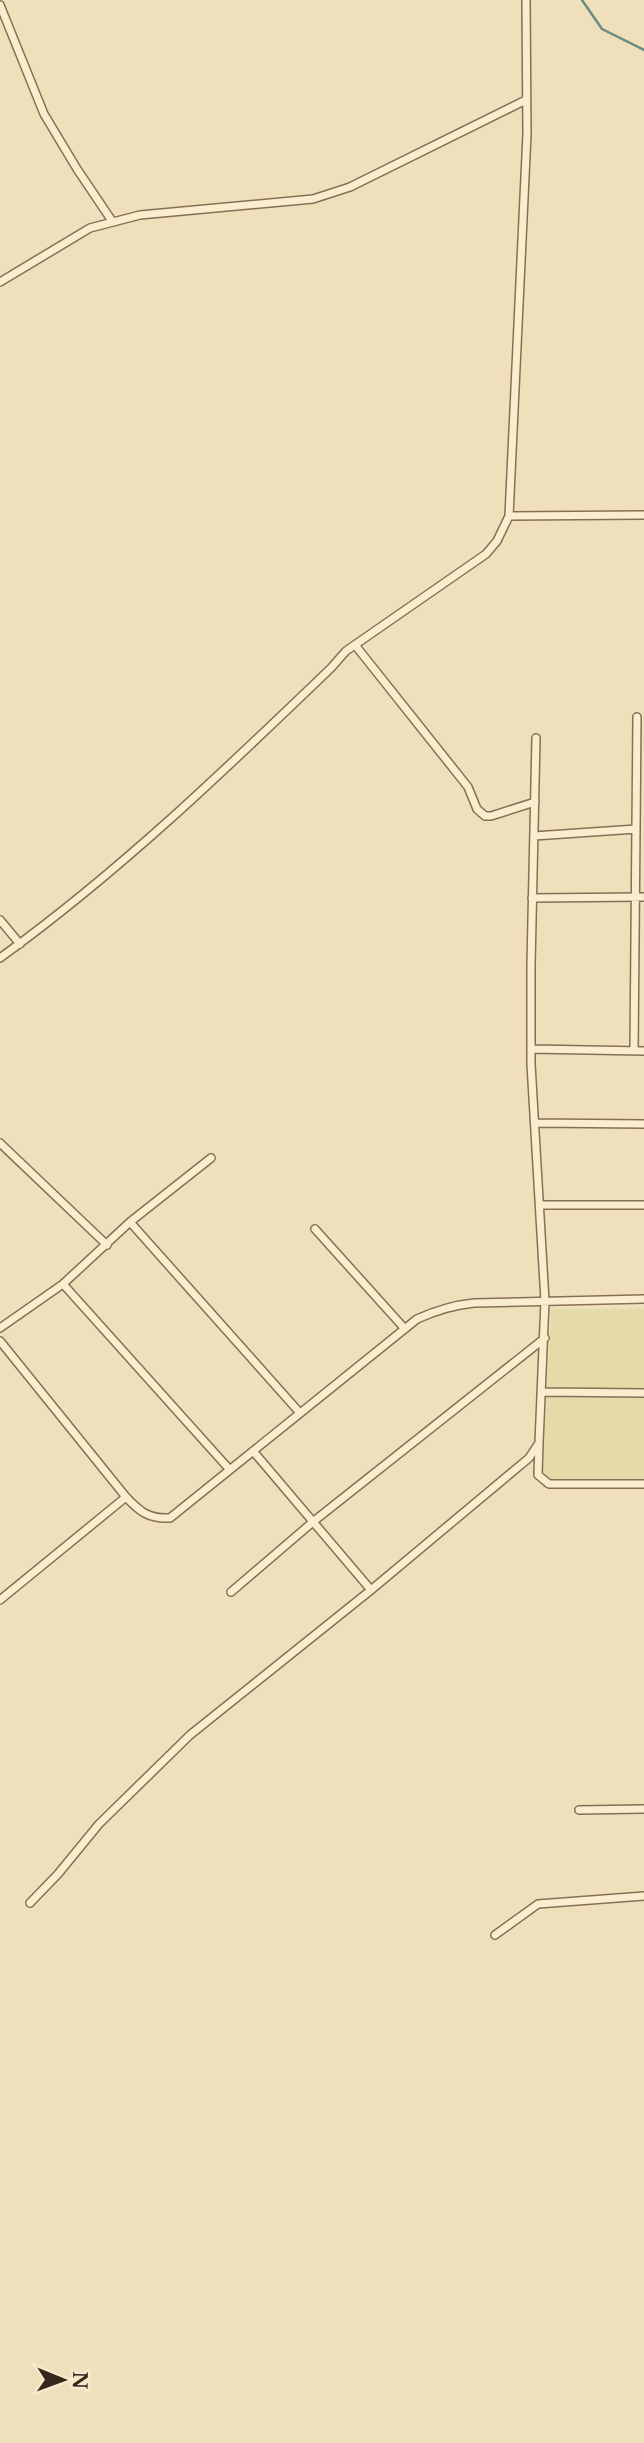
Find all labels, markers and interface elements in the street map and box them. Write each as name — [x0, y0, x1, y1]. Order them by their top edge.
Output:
north arrow — [28, 2345, 98, 2415]
text: N — [68, 2371, 91, 2390]

